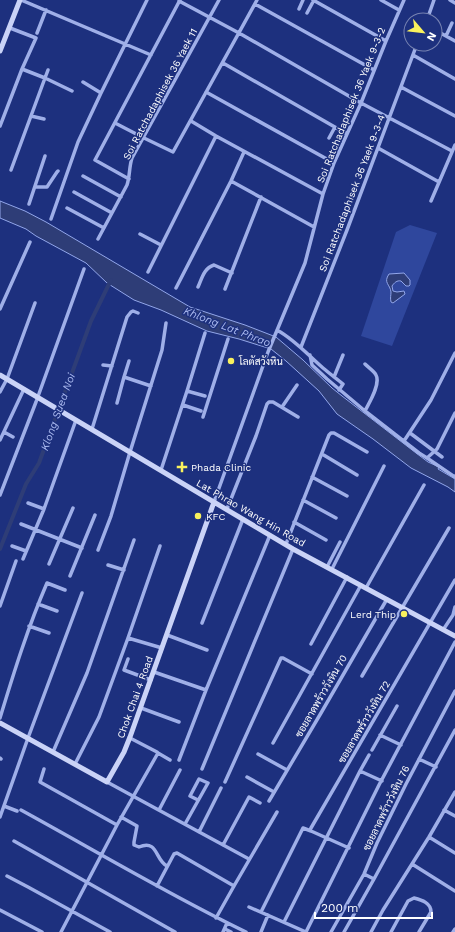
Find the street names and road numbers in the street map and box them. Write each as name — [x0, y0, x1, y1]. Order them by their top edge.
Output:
street label: Soi Ratchadaphisek 36 Yaek 9-3-2 — [315, 26, 387, 184]
street label: Soi Ratchadaphisek 36 Yaek 11 — [121, 27, 199, 161]
street label: Soi Ratchadaphisek 36 Yaek 9-3-4 — [317, 113, 387, 273]
street label: Lat Phrao Wang Hin Road — [195, 477, 307, 549]
street label: ซอยลาดพร้าววังหิน 70 — [292, 652, 349, 739]
street label: Chok Chai 4 Road — [115, 654, 155, 740]
street label: ซอยลาดพร้าววังหิน 72 — [335, 678, 392, 765]
street label: ซอยลาดพร้าววังหิน 76 — [360, 763, 411, 852]

